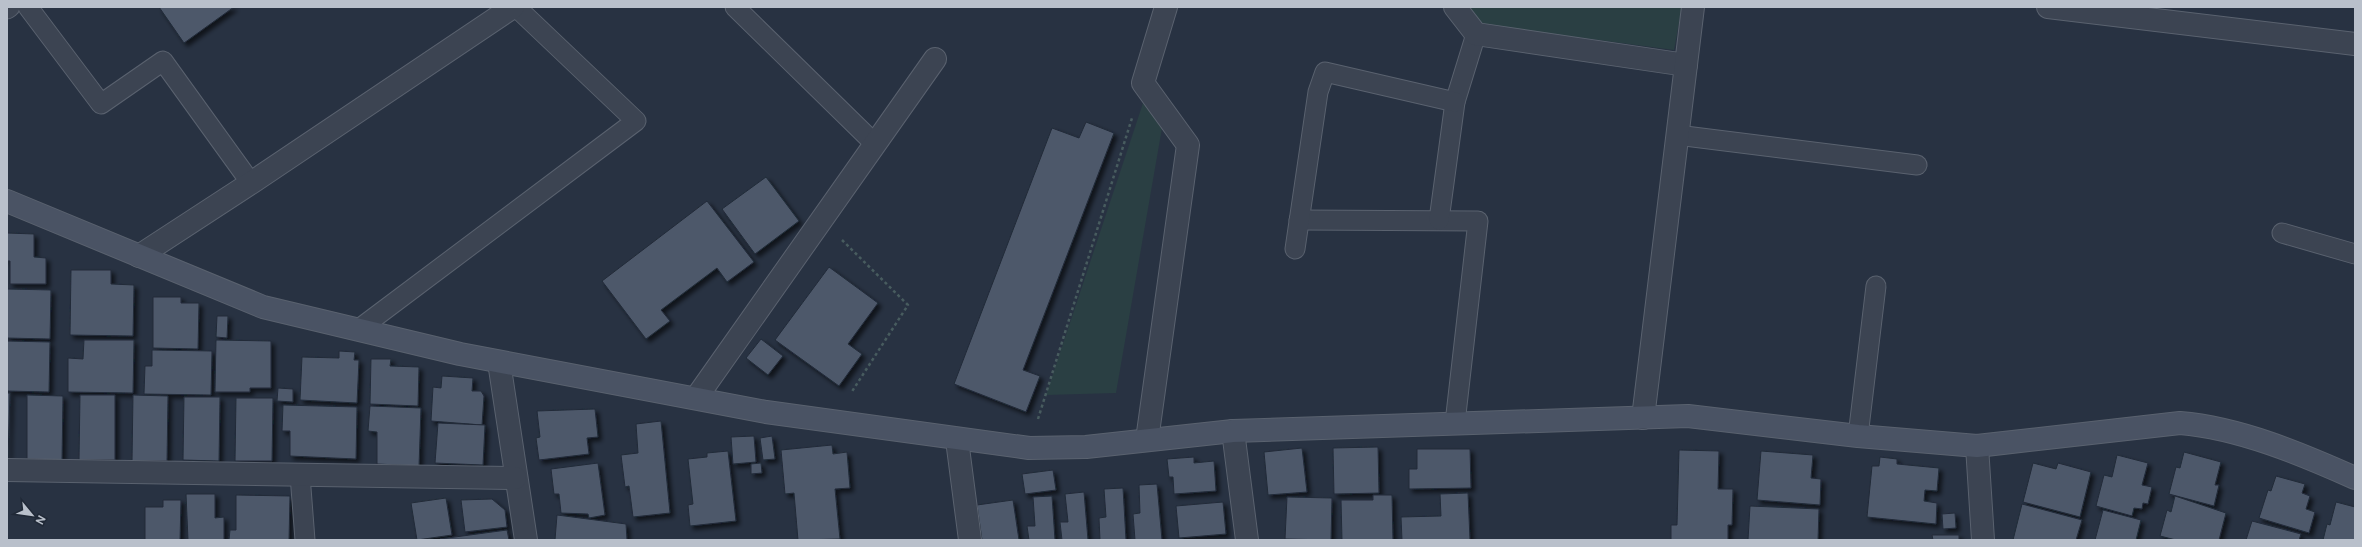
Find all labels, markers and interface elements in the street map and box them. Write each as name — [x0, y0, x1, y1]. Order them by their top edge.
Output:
north arrow — [12, 495, 52, 535]
text: N — [33, 513, 48, 527]

